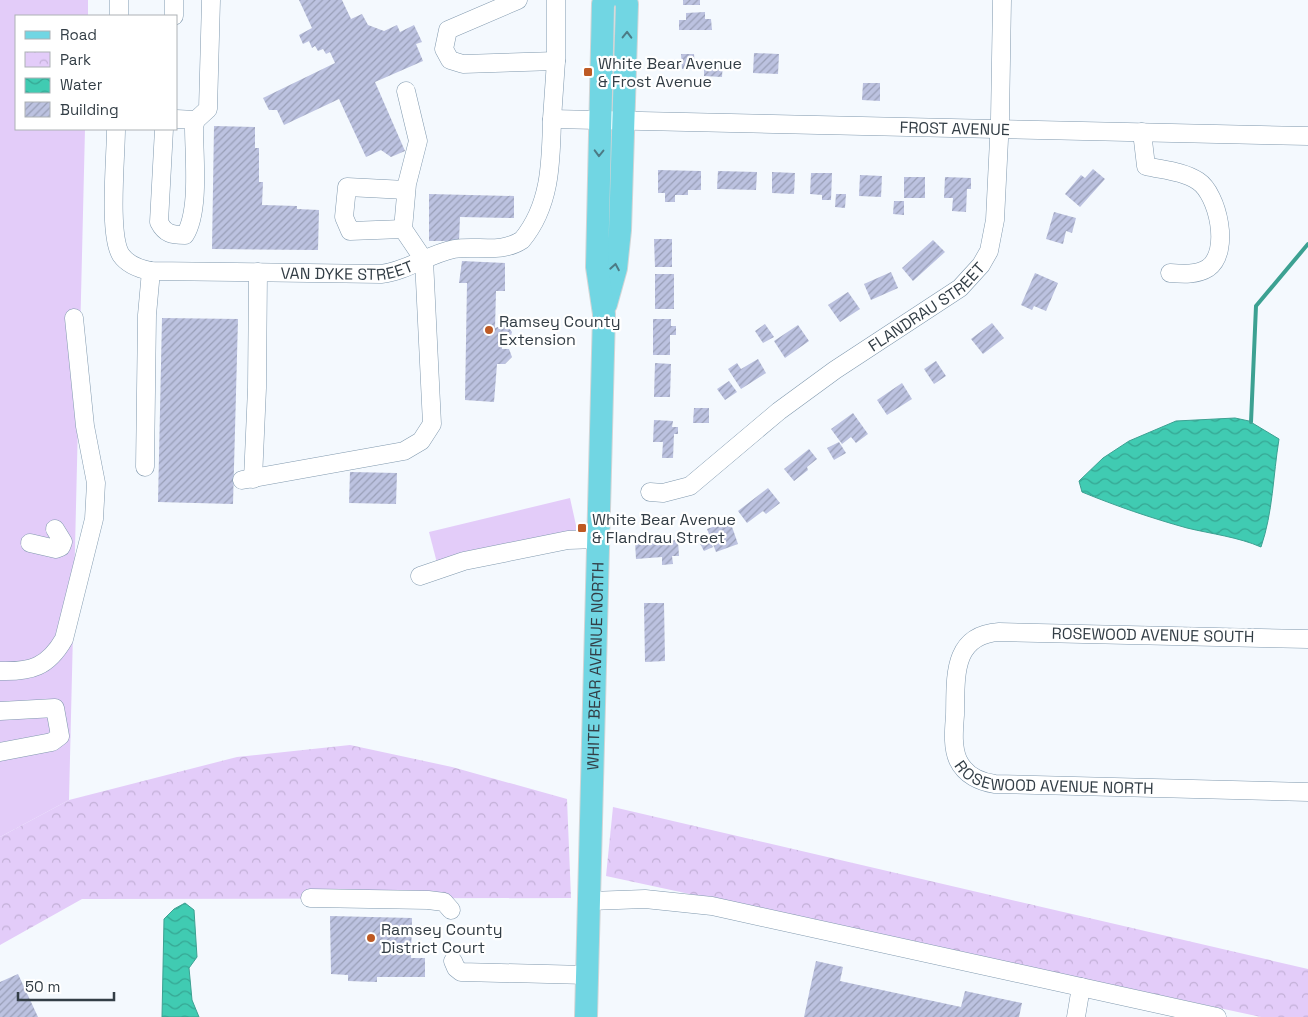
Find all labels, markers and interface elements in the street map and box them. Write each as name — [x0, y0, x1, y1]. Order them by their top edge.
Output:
legend — [15, 15, 178, 130]
text: Road — [60, 25, 97, 44]
one-way arrow — [621, 31, 632, 39]
text: Park — [60, 50, 91, 69]
place label: White Bear Avenue & Frost Avenue — [598, 53, 742, 92]
marker: White Bear Avenue & Frost Avenue — [582, 66, 594, 78]
text: Water — [60, 75, 103, 94]
text: Building — [60, 100, 119, 119]
street label: FROST AVENUE — [899, 116, 1010, 140]
one-way arrow — [594, 149, 605, 157]
street label: VAN DYKE STREET — [280, 255, 416, 285]
street label: FLANDRAU STREET — [864, 258, 989, 356]
one-way arrow — [610, 263, 620, 271]
place label: Ramsey County Extension — [499, 311, 621, 350]
marker: Ramsey County Extension — [483, 324, 495, 336]
place label: White Bear Avenue & Flandrau Street — [592, 509, 736, 548]
marker: White Bear Avenue & Flandrau Street — [576, 522, 588, 534]
street label: WHITE BEAR AVENUE NORTH — [582, 562, 608, 771]
street label: ROSEWOOD AVENUE SOUTH — [1052, 623, 1254, 647]
street label: ROSEWOOD AVENUE NORTH — [950, 756, 1154, 799]
place label: Ramsey County District Court — [381, 919, 503, 958]
marker: Ramsey County District Court — [365, 932, 377, 944]
scale bar — [18, 970, 114, 1002]
text: 50 m — [25, 977, 60, 996]

